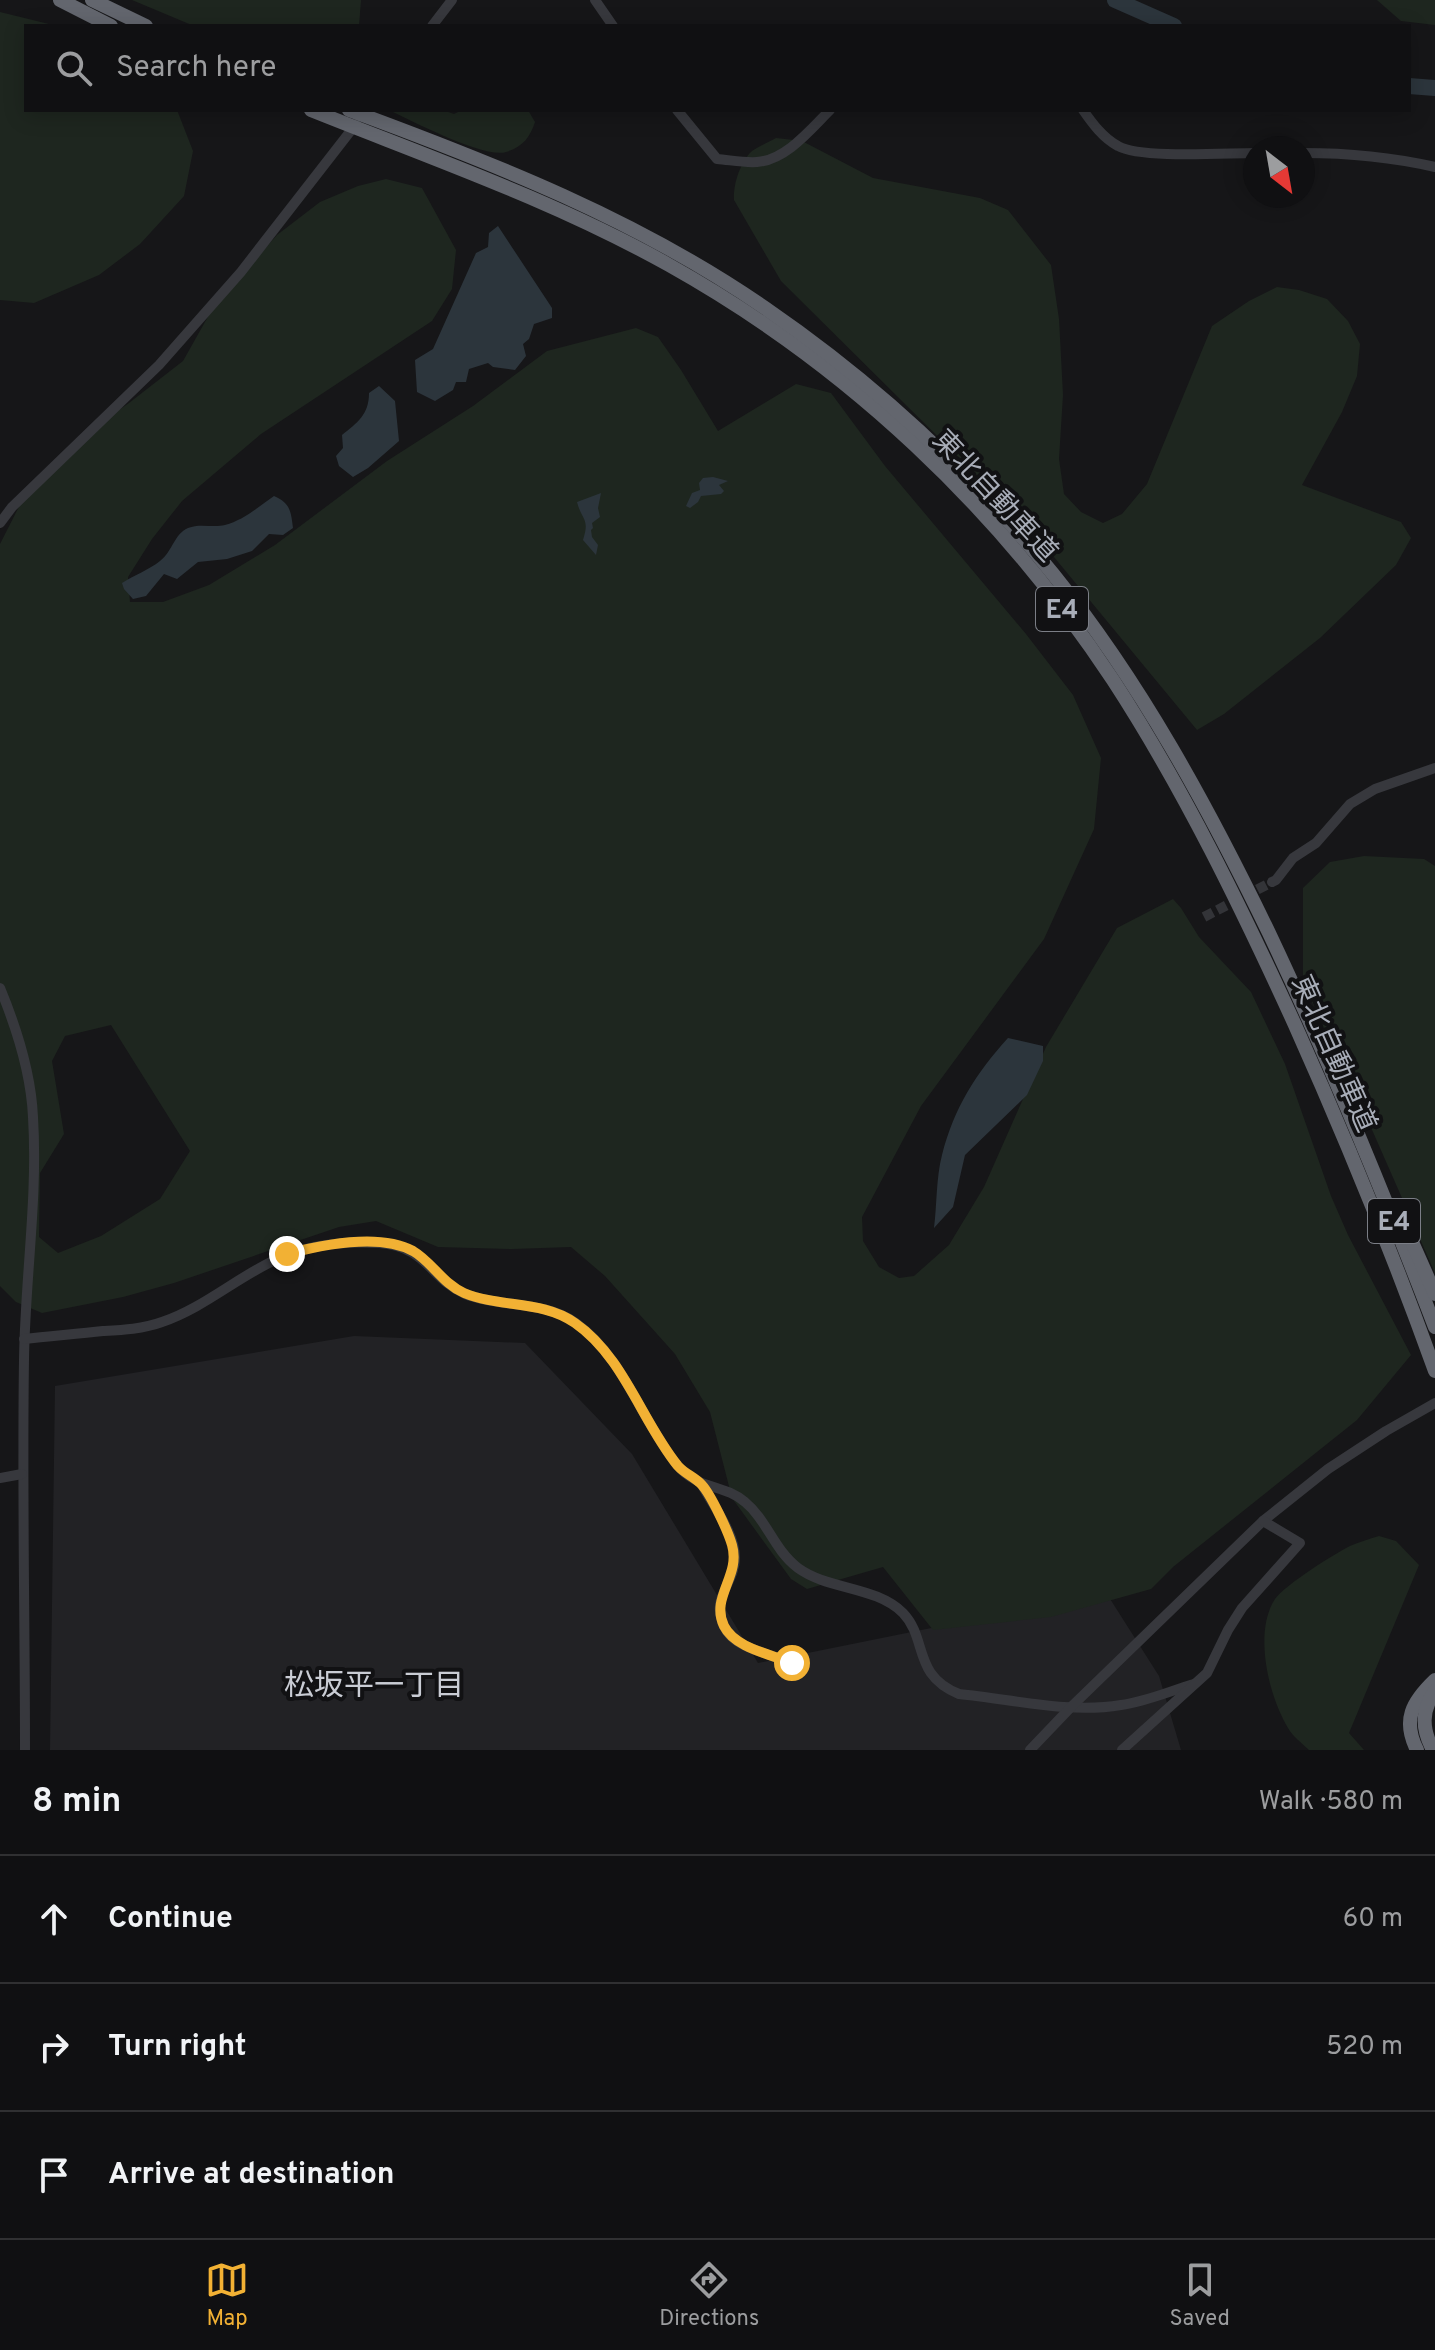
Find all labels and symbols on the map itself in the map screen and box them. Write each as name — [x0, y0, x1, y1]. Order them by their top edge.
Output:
north arrow — [1243, 136, 1315, 208]
street label: 東北自動車道 — [923, 423, 1064, 571]
road number: E4 — [1036, 587, 1088, 631]
street label: 東北自動車道 — [1282, 970, 1383, 1138]
road number: E4 — [1368, 1199, 1420, 1243]
route end — [269, 1236, 305, 1272]
route start — [774, 1645, 810, 1681]
district label: 松坂平一丁目 — [284, 1669, 464, 1706]

